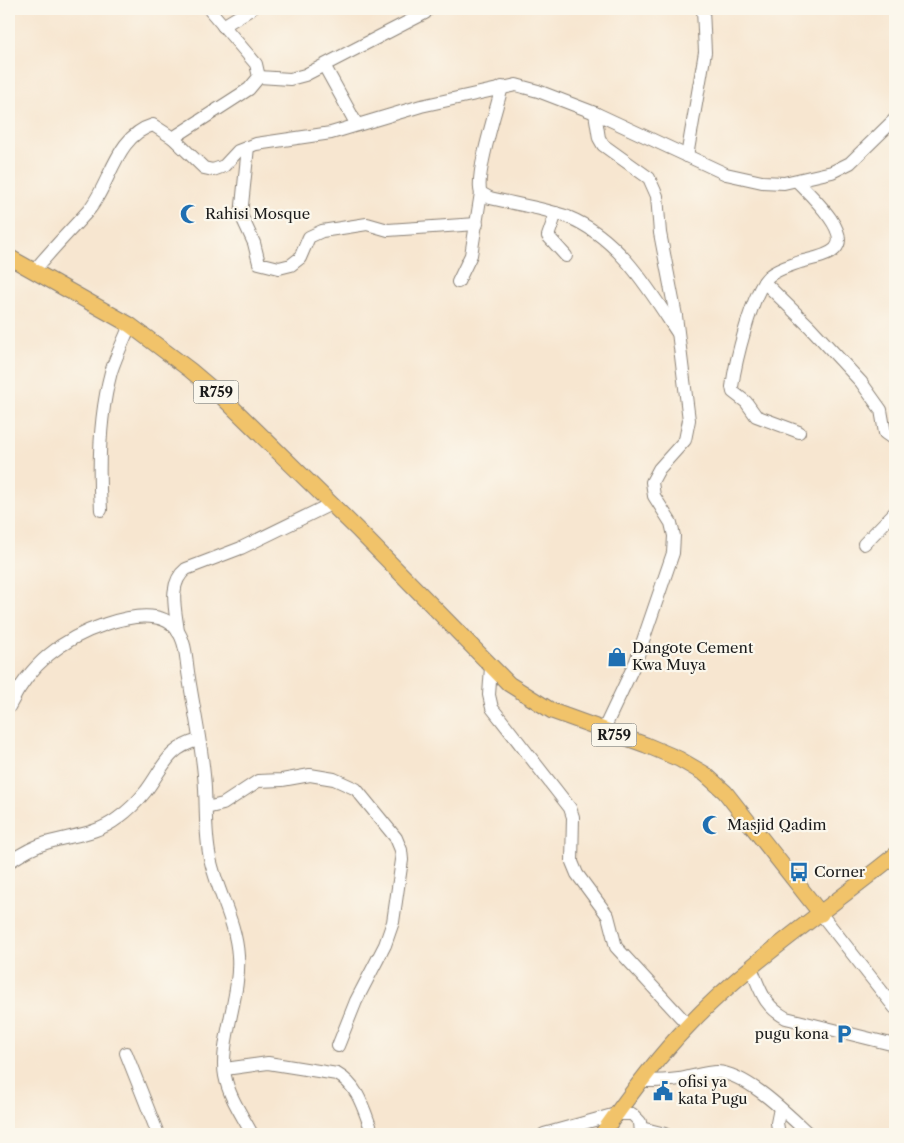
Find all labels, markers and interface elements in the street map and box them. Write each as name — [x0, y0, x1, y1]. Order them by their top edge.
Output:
mosque icon: Rahisi Mosque — [179, 203, 201, 225]
place label: Rahisi Mosque — [205, 204, 310, 223]
road number: R759 — [194, 381, 238, 404]
place label: Dangote Cement Kwa Muya — [632, 638, 754, 674]
shop icon: Dangote Cement Kwa Muya — [606, 646, 628, 668]
road number: R759 — [592, 724, 636, 746]
mosque icon: Masjid Qadim — [701, 814, 723, 836]
place label: Masjid Qadim — [727, 815, 827, 834]
bus stop icon: Corner — [788, 861, 810, 883]
place label: Corner — [814, 862, 866, 881]
parking icon: pugu kona — [833, 1023, 855, 1045]
place label: pugu kona — [755, 1024, 829, 1043]
place label: ofisi ya kata Pugu — [678, 1072, 748, 1108]
public building icon: ofisi ya kata Pugu — [652, 1080, 674, 1102]

